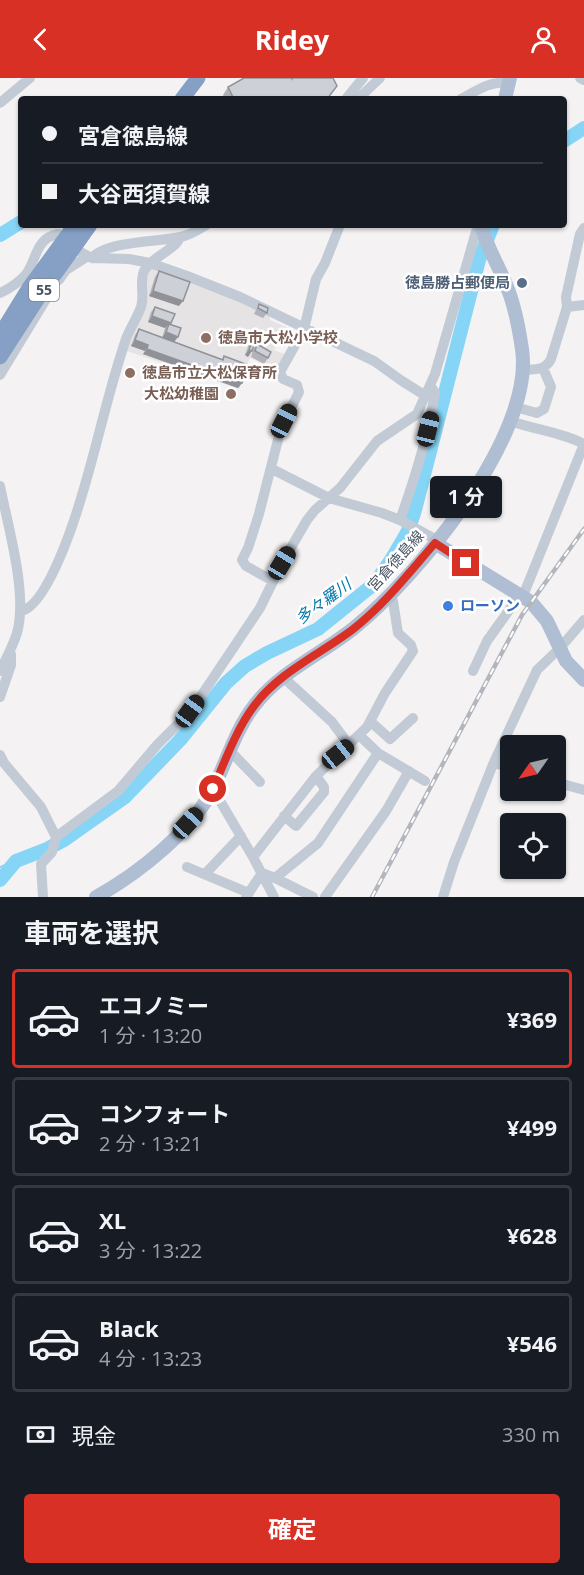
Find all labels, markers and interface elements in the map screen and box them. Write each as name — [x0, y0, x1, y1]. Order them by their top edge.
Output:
text: Ridey — [255, 21, 329, 58]
icon: back — [24, 23, 57, 56]
icon: person — [527, 23, 560, 56]
text: 宮倉徳島線 — [78, 120, 188, 150]
text: 大谷西須賀線 — [78, 178, 210, 208]
place label: 徳島勝占郵便局 — [405, 272, 510, 292]
marker: 徳島勝占郵便局 — [515, 276, 529, 290]
road number: 55 — [29, 279, 59, 301]
place label: 徳島市大松小学校 — [218, 327, 338, 347]
marker: 徳島市大松小学校 — [199, 331, 213, 345]
place label: 徳島市立大松保育所 — [142, 362, 277, 382]
marker: 徳島市立大松保育所 — [123, 366, 137, 380]
place label: 大松幼稚園 — [144, 383, 219, 403]
marker: 大松幼稚園 — [224, 387, 238, 401]
car — [268, 401, 300, 441]
car — [415, 409, 441, 449]
callout: 1 分 — [430, 476, 502, 518]
text: 1 分 — [448, 483, 484, 510]
street label: 宮倉徳島線 — [363, 526, 428, 595]
car — [265, 543, 299, 583]
route end — [452, 549, 479, 576]
water label: 多々羅川 — [291, 572, 357, 629]
place label: ローソン — [460, 595, 520, 615]
marker: ローソン — [441, 599, 455, 613]
car — [172, 691, 208, 731]
north arrow — [500, 735, 566, 801]
map controls — [500, 735, 566, 879]
car — [318, 736, 358, 772]
route start — [199, 775, 226, 802]
car — [169, 804, 207, 842]
button: locate — [500, 813, 566, 879]
text: 車両を選択 — [24, 914, 159, 951]
text: エコノミー — [99, 990, 209, 1020]
icon: car — [27, 992, 81, 1046]
text: ¥369 — [507, 1004, 557, 1034]
text: 1 分 · 13:20 — [99, 1022, 202, 1049]
text: コンフォート — [99, 1098, 230, 1128]
icon: car — [27, 1100, 81, 1154]
text: ¥499 — [507, 1112, 557, 1142]
text: 2 分 · 13:21 — [99, 1130, 202, 1157]
text: XL — [99, 1205, 126, 1235]
icon: car — [27, 1208, 81, 1262]
text: ¥628 — [507, 1220, 557, 1250]
text: 3 分 · 13:22 — [99, 1237, 202, 1264]
text: Black — [99, 1313, 159, 1343]
icon: car — [27, 1316, 81, 1370]
text: ¥546 — [507, 1328, 557, 1358]
text: 4 分 · 13:23 — [99, 1345, 202, 1372]
icon: cash — [24, 1418, 57, 1451]
text: 現金 — [72, 1420, 116, 1450]
text: 330 m — [502, 1421, 560, 1448]
button: 確定 — [24, 1494, 560, 1563]

